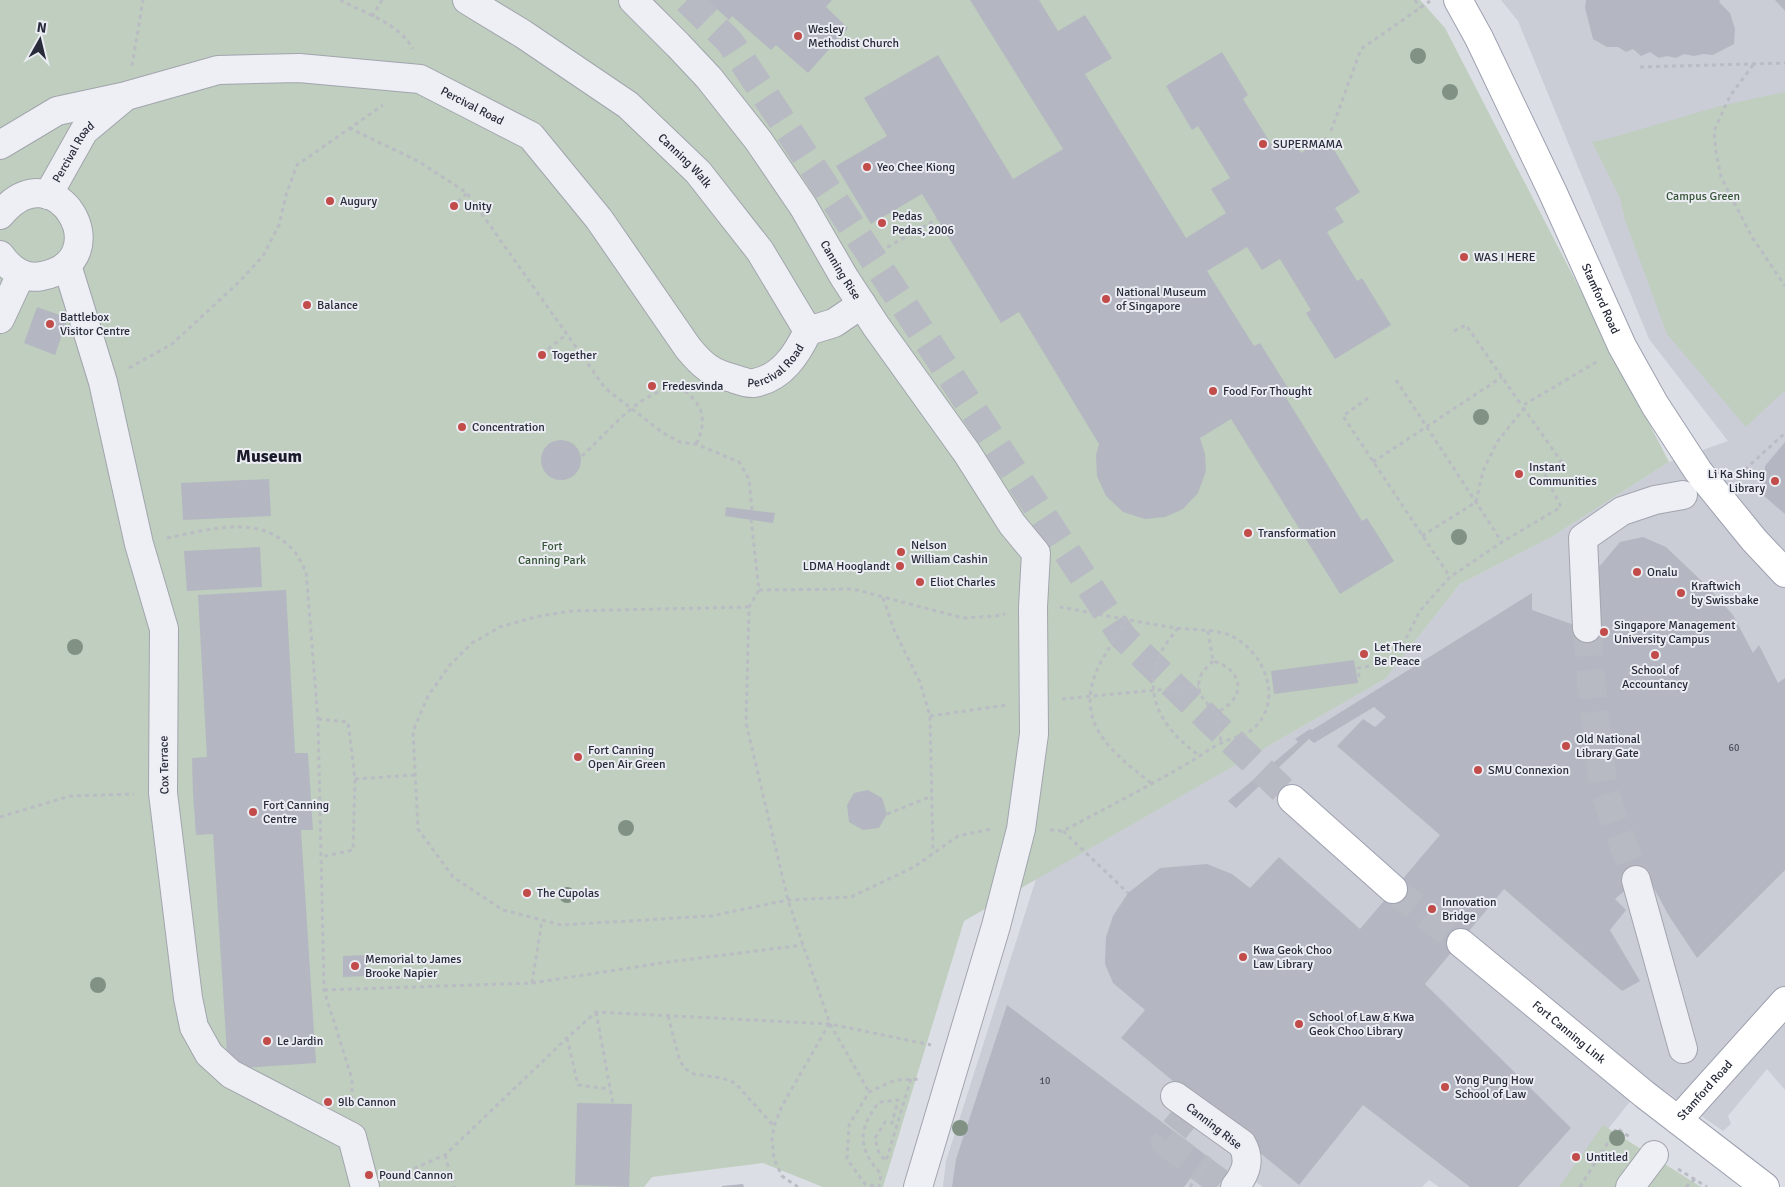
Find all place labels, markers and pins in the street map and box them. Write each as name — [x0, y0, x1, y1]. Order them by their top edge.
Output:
place label: Wesley Methodist Church — [808, 22, 899, 51]
marker: Wesley Methodist Church — [792, 30, 804, 42]
place label: SUPERMAMA — [1273, 137, 1343, 152]
marker: SUPERMAMA — [1257, 138, 1269, 150]
place label: Yeo Chee Kiong — [877, 160, 955, 175]
marker: Yeo Chee Kiong — [861, 161, 873, 173]
place label: Augury — [340, 194, 377, 209]
marker: Augury — [324, 195, 336, 207]
place label: Unity — [464, 199, 492, 214]
marker: Unity — [448, 200, 460, 212]
place label: Pedas Pedas, 2006 — [892, 209, 954, 238]
marker: Pedas Pedas, 2006 — [876, 217, 888, 229]
place label: WAS I HERE — [1474, 250, 1536, 265]
marker: WAS I HERE — [1458, 251, 1470, 263]
place label: National Museum of Singapore — [1116, 285, 1206, 314]
marker: National Museum of Singapore — [1100, 293, 1112, 305]
place label: Balance — [317, 298, 358, 313]
marker: Balance — [301, 299, 313, 311]
place label: Battlebox Visitor Centre — [60, 310, 130, 339]
marker: Battlebox Visitor Centre — [44, 318, 56, 330]
place label: Together — [552, 348, 597, 363]
marker: Together — [536, 349, 548, 361]
place label: Fredesvinda — [662, 379, 723, 394]
marker: Fredesvinda — [646, 380, 658, 392]
place label: Food For Thought — [1223, 384, 1312, 399]
marker: Food For Thought — [1207, 385, 1219, 397]
place label: Concentration — [472, 420, 545, 435]
marker: Concentration — [456, 421, 468, 433]
place label: Instant Communities — [1529, 460, 1597, 489]
place label: Li Ka Shing Library — [1708, 467, 1765, 496]
marker: Instant Communities — [1513, 468, 1525, 480]
marker: Li Ka Shing Library — [1769, 475, 1781, 487]
place label: Transformation — [1258, 526, 1336, 541]
marker: Transformation — [1242, 527, 1254, 539]
place label: Nelson William Cashin — [911, 538, 988, 567]
marker: Nelson William Cashin — [895, 546, 907, 558]
place label: LDMA Hooglandt — [803, 559, 890, 574]
marker: LDMA Hooglandt — [894, 560, 906, 572]
place label: Onalu — [1647, 565, 1677, 580]
marker: Onalu — [1631, 566, 1643, 578]
place label: Eliot Charles — [930, 575, 995, 590]
marker: Eliot Charles — [914, 576, 926, 588]
place label: Kraftwich by Swissbake — [1691, 579, 1759, 608]
marker: Kraftwich by Swissbake — [1675, 587, 1687, 599]
place label: Singapore Management University Campus — [1614, 618, 1735, 647]
marker: Singapore Management University Campus — [1598, 626, 1610, 638]
place label: Let There Be Peace — [1374, 640, 1421, 669]
marker: Let There Be Peace — [1358, 648, 1370, 660]
marker: School of Accountancy — [1649, 649, 1661, 661]
place label: School of Accountancy — [1622, 663, 1688, 692]
place label: Old National Library Gate — [1576, 732, 1641, 761]
marker: Old National Library Gate — [1560, 740, 1572, 752]
place label: Fort Canning Open Air Green — [588, 743, 666, 772]
marker: Fort Canning Open Air Green — [572, 751, 584, 763]
place label: SMU Connexion — [1488, 763, 1569, 778]
marker: SMU Connexion — [1472, 764, 1484, 776]
place label: Fort Canning Centre — [263, 798, 329, 827]
marker: Fort Canning Centre — [247, 806, 259, 818]
place label: The Cupolas — [537, 886, 599, 901]
marker: The Cupolas — [521, 887, 533, 899]
place label: Innovation Bridge — [1442, 895, 1496, 924]
marker: Innovation Bridge — [1426, 903, 1438, 915]
place label: Kwa Geok Choo Law Library — [1253, 943, 1332, 972]
marker: Kwa Geok Choo Law Library — [1237, 951, 1249, 963]
place label: Memorial to James Brooke Napier — [365, 952, 462, 981]
marker: Memorial to James Brooke Napier — [349, 960, 361, 972]
place label: School of Law & Kwa Geok Choo Library — [1309, 1010, 1414, 1039]
marker: School of Law & Kwa Geok Choo Library — [1293, 1018, 1305, 1030]
place label: Le Jardin — [277, 1034, 323, 1049]
marker: Le Jardin — [261, 1035, 273, 1047]
place label: Yong Pung How School of Law — [1455, 1073, 1534, 1102]
marker: Yong Pung How School of Law — [1439, 1081, 1451, 1093]
place label: 9lb Cannon — [338, 1095, 396, 1110]
marker: 9lb Cannon — [322, 1096, 334, 1108]
place label: Untitled — [1586, 1150, 1628, 1165]
marker: Untitled — [1570, 1151, 1582, 1163]
place label: Pound Cannon — [379, 1168, 453, 1183]
marker: Pound Cannon — [363, 1169, 375, 1181]

